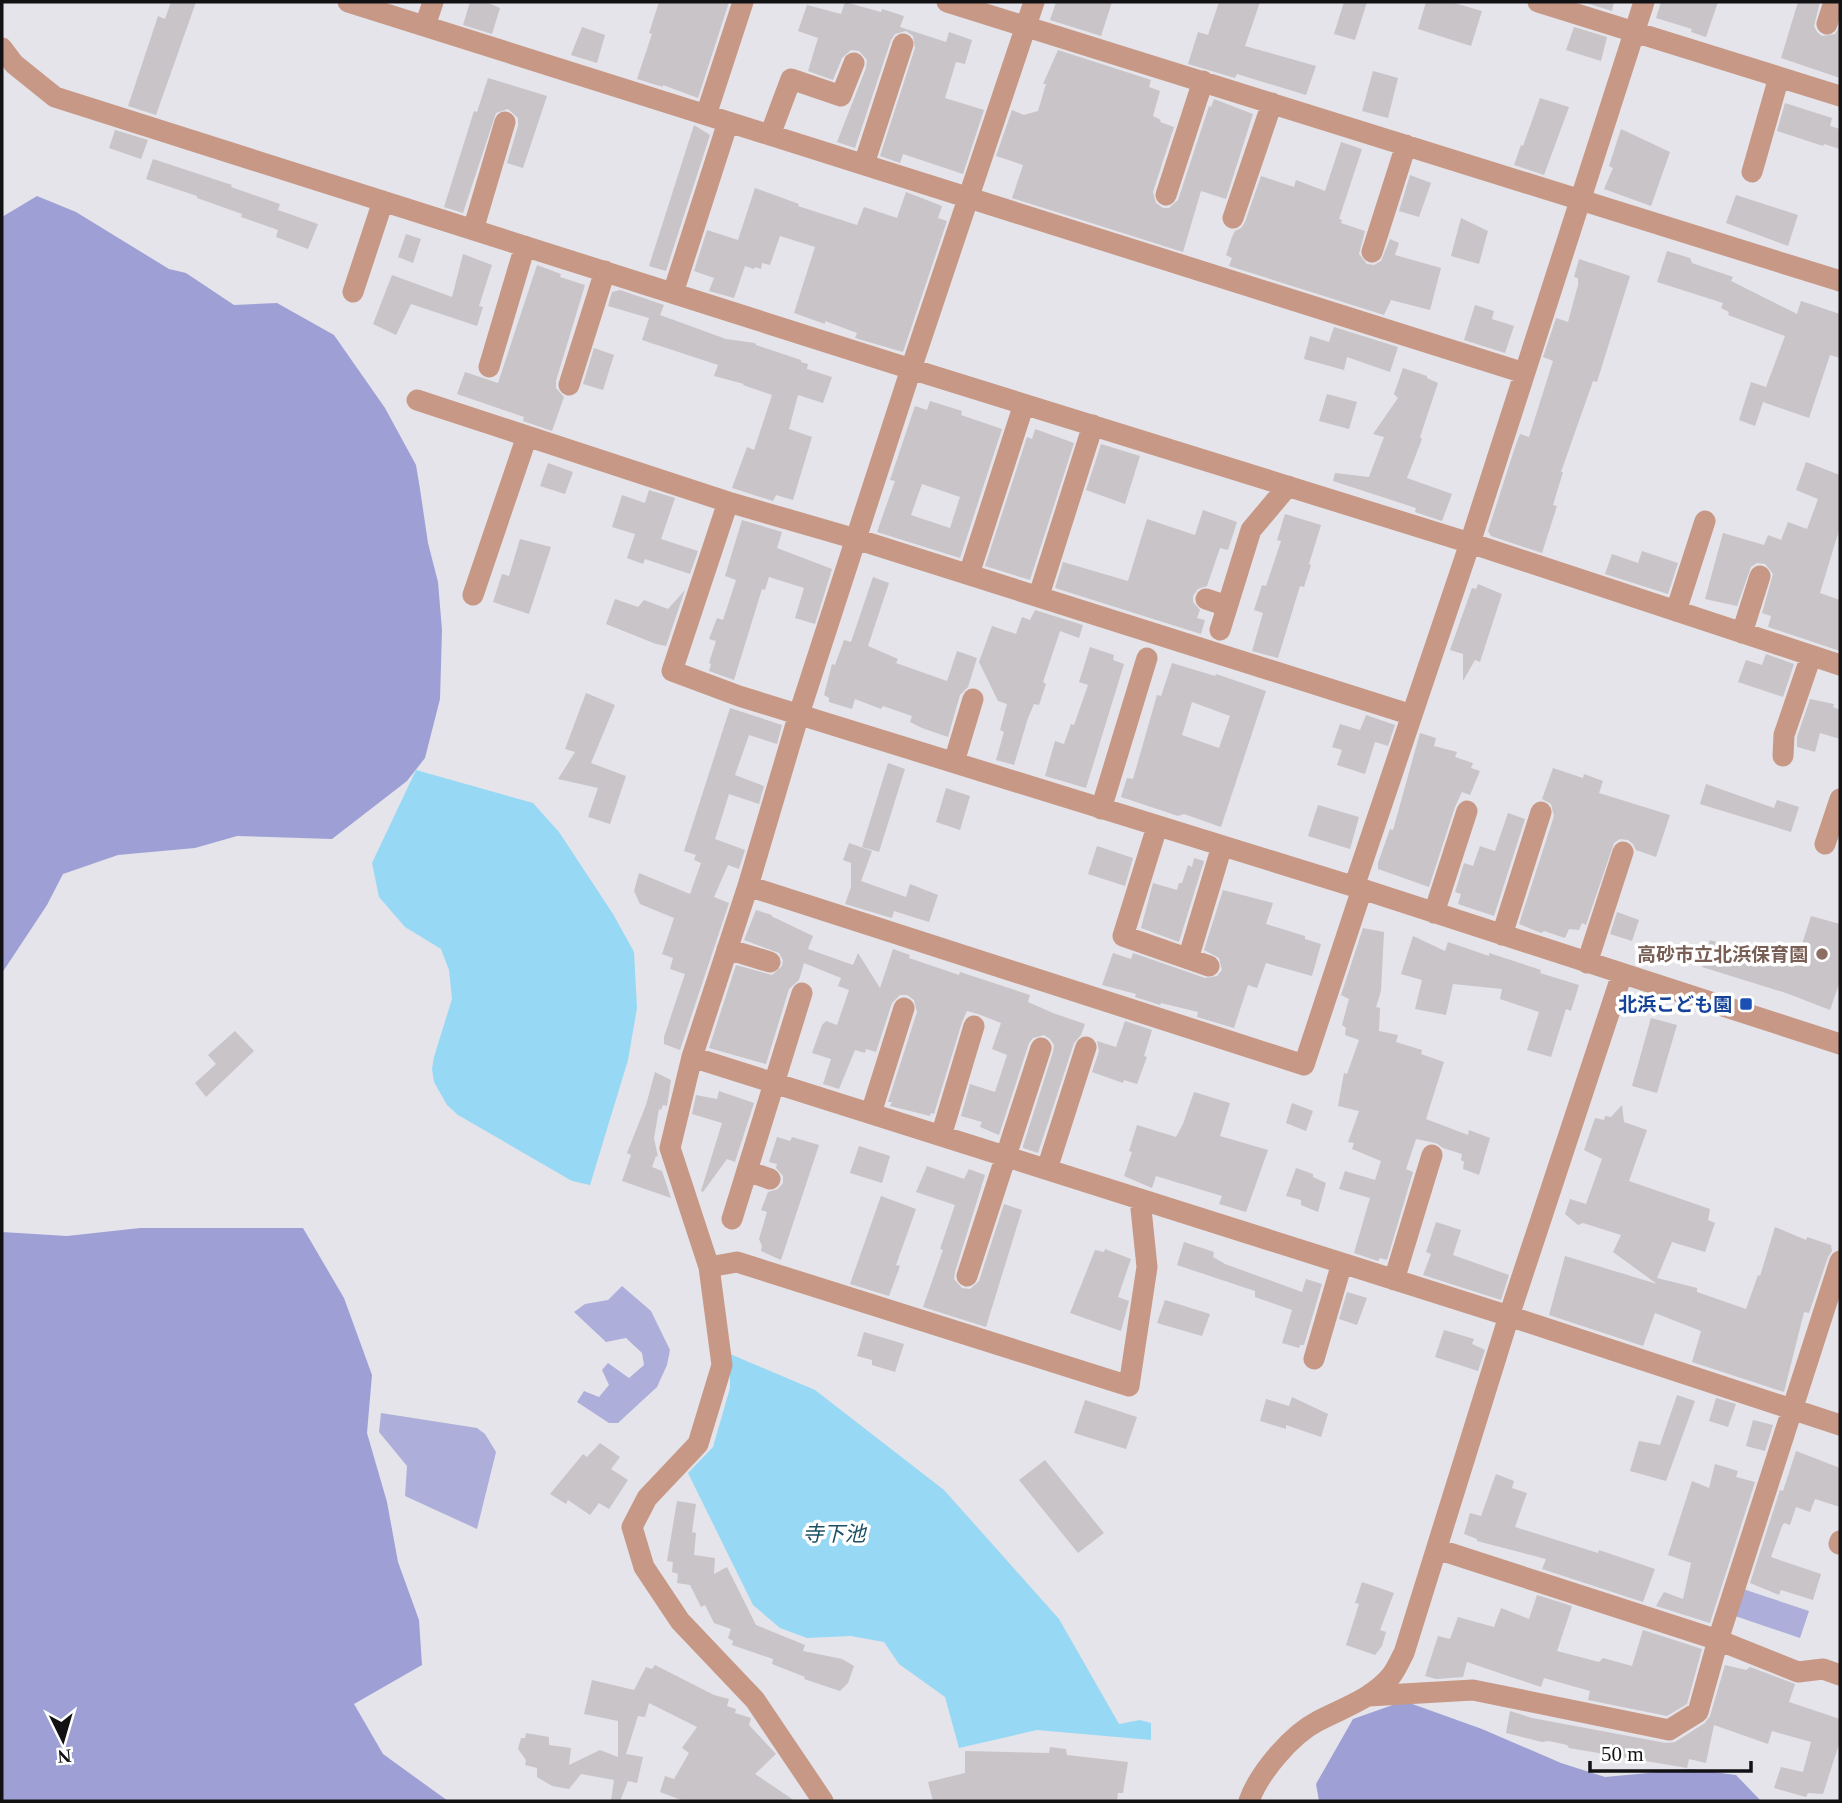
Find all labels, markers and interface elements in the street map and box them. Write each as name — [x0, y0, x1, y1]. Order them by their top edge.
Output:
place label: 高砂市立北浜保育園 — [1637, 944, 1808, 965]
marker: 高砂市立北浜保育園 — [1814, 946, 1830, 962]
place label: 北浜こども園 — [1618, 994, 1732, 1015]
marker: 北浜こども園 — [1738, 996, 1754, 1012]
water label: 寺下池 — [803, 1522, 867, 1546]
north arrow — [28, 1705, 98, 1775]
scale bar — [1590, 1730, 1751, 1774]
text: 50 m — [1601, 1742, 1644, 1766]
text: N — [56, 1745, 72, 1768]

